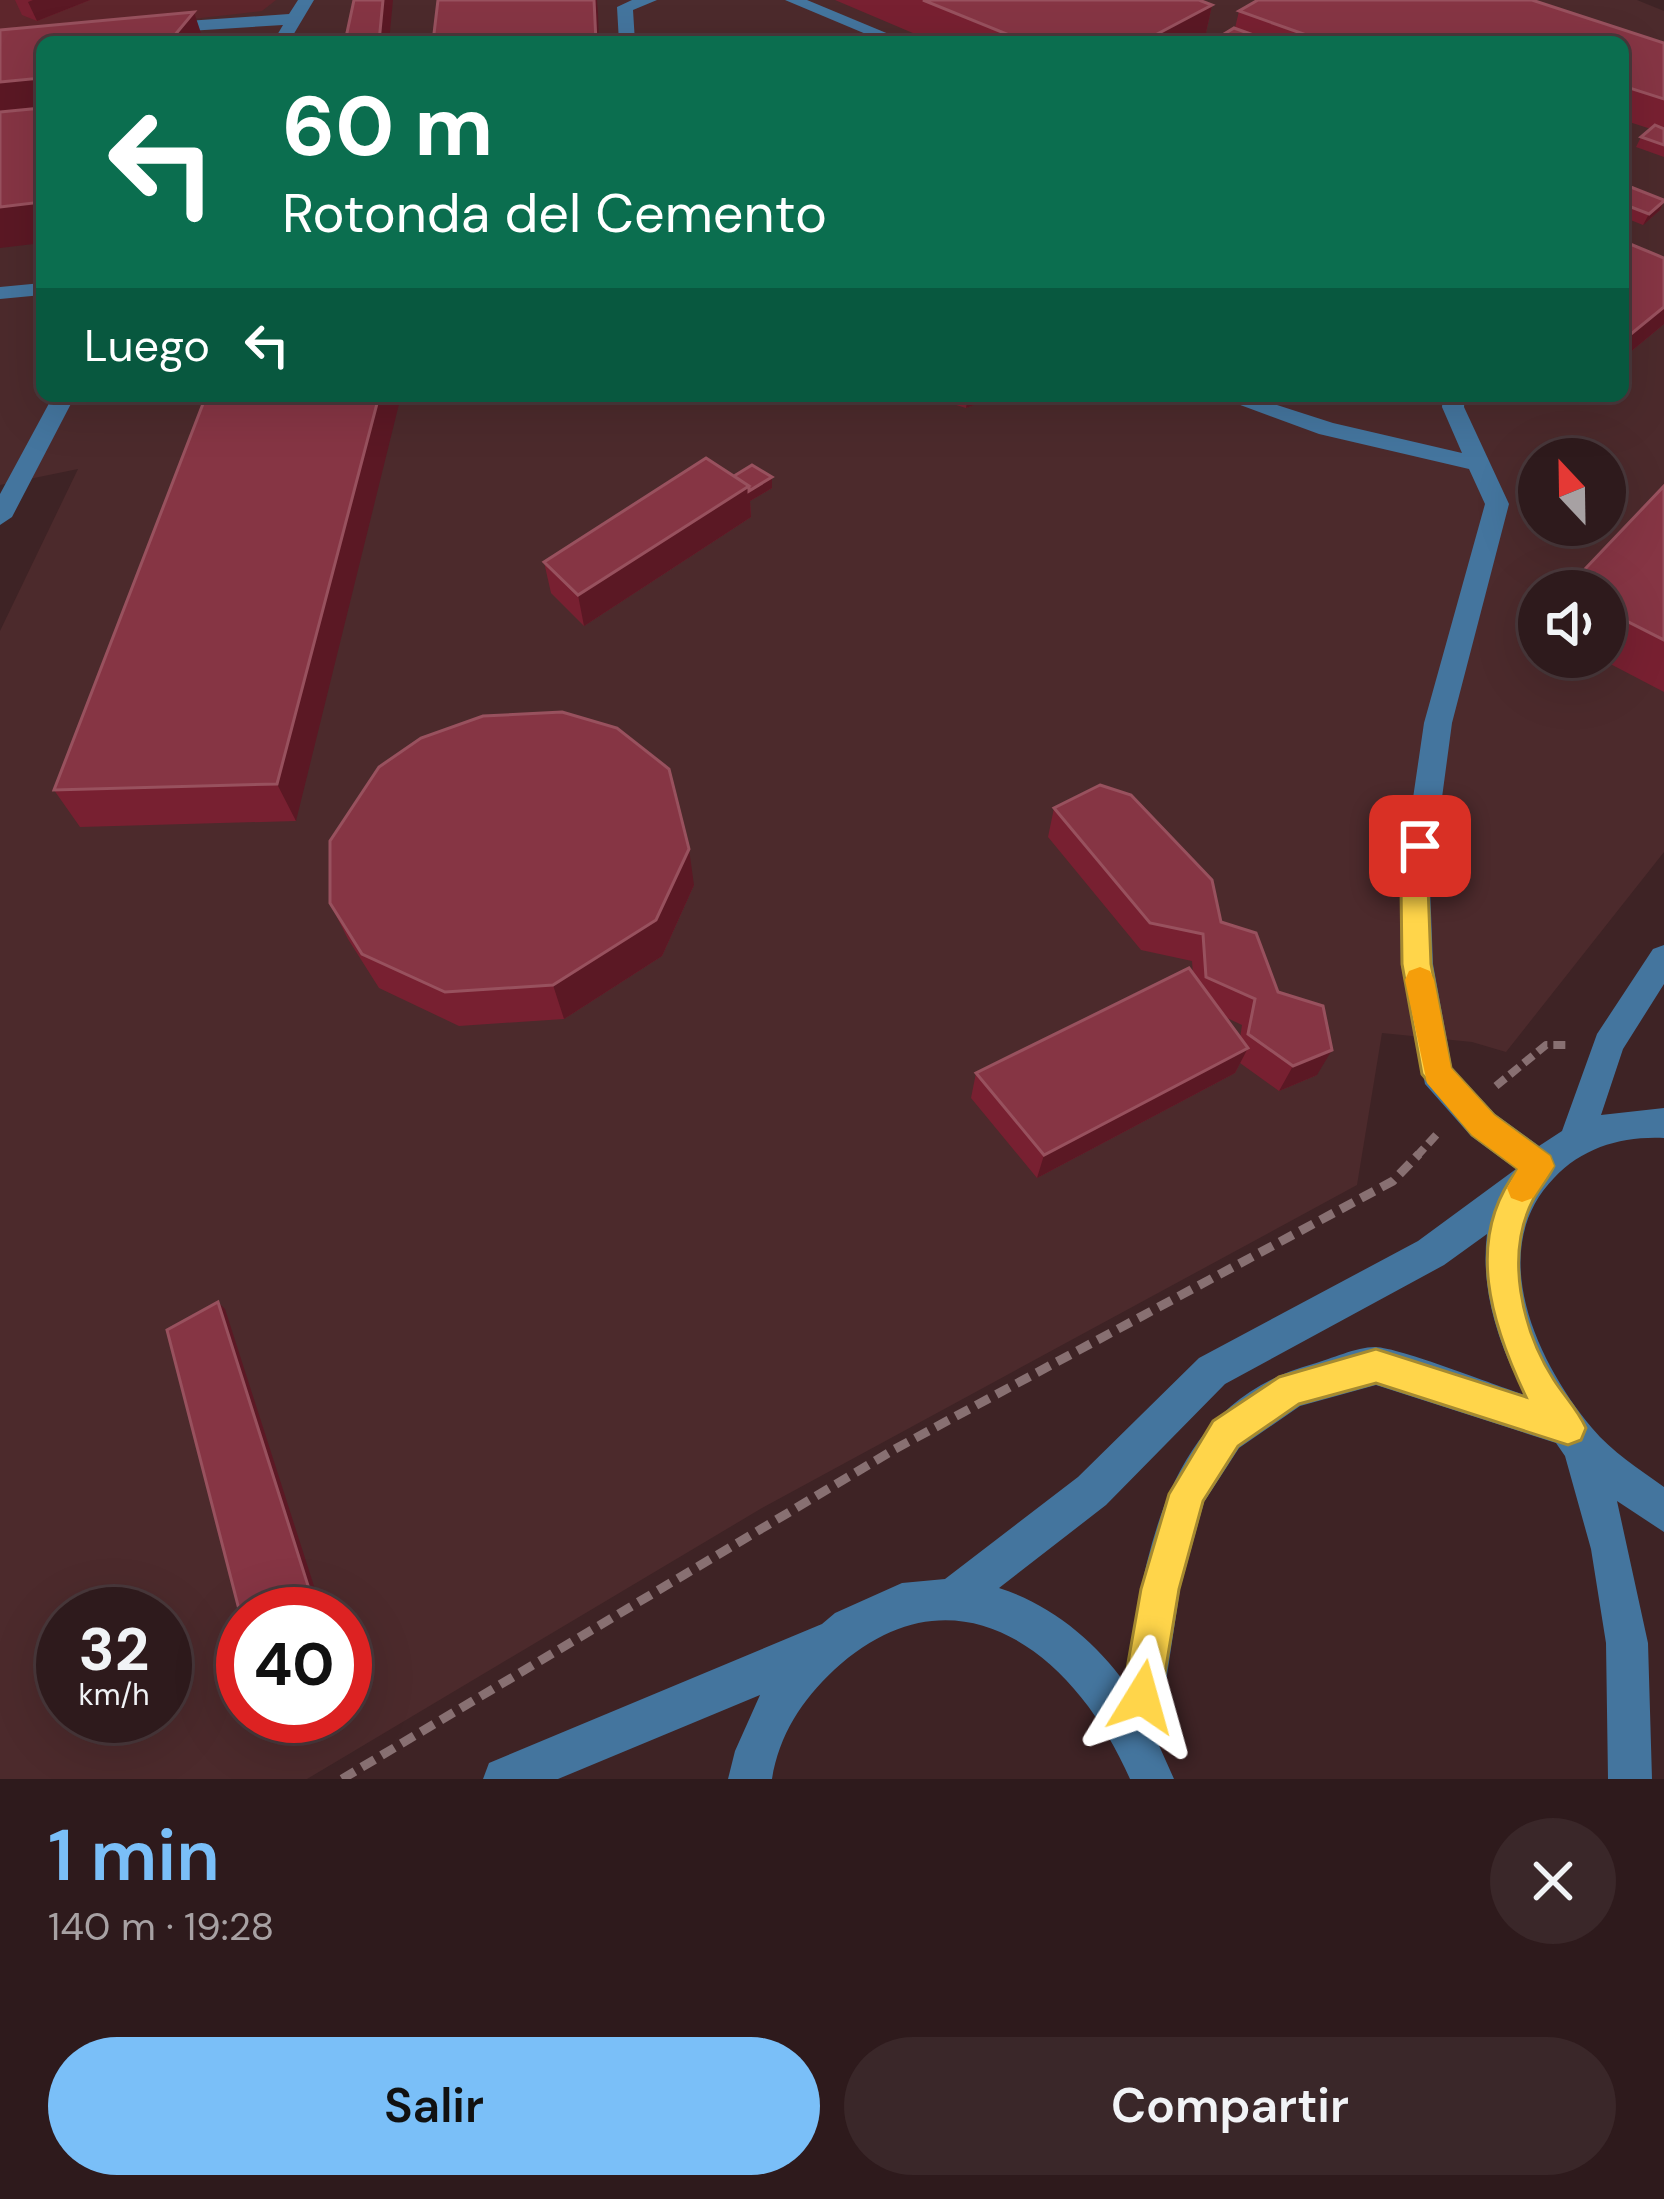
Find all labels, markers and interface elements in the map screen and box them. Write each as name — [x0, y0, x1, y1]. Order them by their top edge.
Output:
text: 60 m — [282, 72, 493, 181]
icon: left — [84, 84, 240, 240]
text: Rotonda del Cemento — [282, 178, 827, 249]
icon: left — [234, 312, 300, 378]
text: Luego — [84, 316, 210, 375]
north arrow — [1518, 438, 1626, 546]
map controls — [1518, 438, 1626, 678]
button: sound — [1518, 570, 1626, 678]
pin — [1369, 795, 1471, 897]
icon: arrive — [1387, 813, 1453, 879]
speed limit sign: 40 — [216, 1587, 372, 1743]
text: 32 — [79, 1610, 149, 1689]
position arrow — [1079, 1634, 1205, 1760]
text: km/h — [79, 1675, 149, 1714]
text: 1 min — [48, 1809, 220, 1902]
button: close — [1490, 1818, 1616, 1944]
text: 140 m · 19:28 — [48, 1901, 274, 1952]
button: Salir — [48, 2037, 820, 2175]
button: Compartir — [844, 2037, 1616, 2175]

